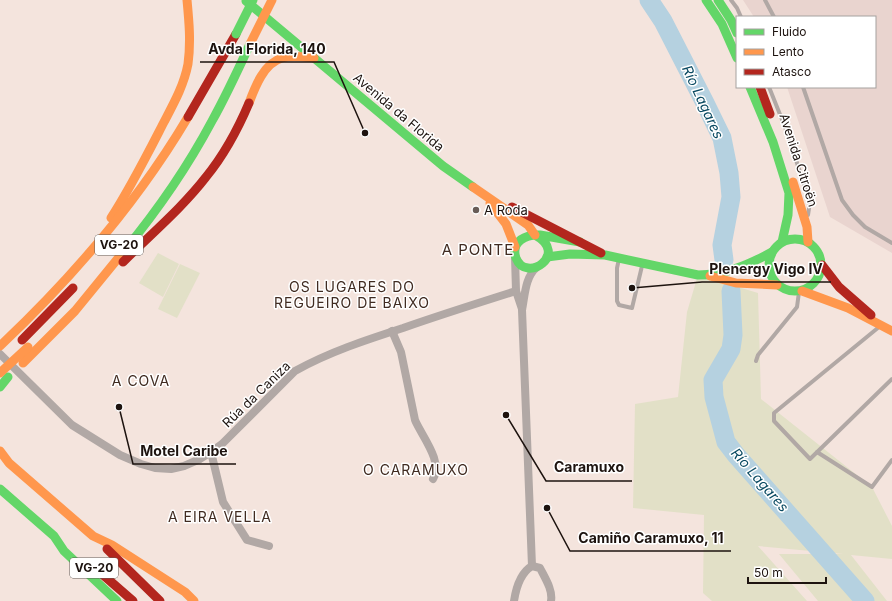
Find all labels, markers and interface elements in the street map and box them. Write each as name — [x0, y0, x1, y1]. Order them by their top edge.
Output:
legend — [736, 16, 876, 88]
text: Fluido — [772, 24, 807, 39]
callout: Avda Florida, 140 — [200, 36, 334, 62]
text: Avda Florida, 140 — [208, 40, 326, 57]
text: Lento — [772, 44, 804, 59]
water label: Río Lagares — [679, 62, 728, 141]
text: Atasco — [772, 64, 811, 79]
street label: Avenida da Florida — [350, 69, 448, 155]
street label: Avenida Citroën — [776, 111, 822, 209]
place label: A Roda — [484, 202, 528, 218]
marker: A Roda — [471, 205, 481, 215]
road number: VG-20 — [95, 235, 143, 255]
district label: A PONTE — [442, 240, 514, 259]
callout: Plenergy Vigo IV — [702, 256, 831, 282]
text: Plenergy Vigo IV — [709, 260, 823, 277]
district label: OS LUGARES DO REGUEIRO DE BAIXO — [274, 278, 430, 311]
street label: Rúa da Caniza — [219, 358, 293, 430]
district label: A COVA — [112, 372, 170, 389]
callout: Motel Caribe — [133, 438, 236, 464]
text: Motel Caribe — [140, 442, 228, 459]
water label: Río Lagares — [728, 444, 793, 515]
callout: Caramuxo — [546, 455, 632, 481]
text: Caramuxo — [554, 458, 624, 475]
district label: O CARAMUXO — [363, 461, 469, 478]
district label: A EIRA VELLA — [168, 508, 272, 525]
callout: Camiño Caramuxo, 11 — [570, 525, 731, 551]
text: Camiño Caramuxo, 11 — [578, 529, 724, 546]
road number: VG-20 — [70, 558, 118, 578]
scale bar — [748, 559, 826, 585]
text: 50 m — [754, 565, 783, 580]

